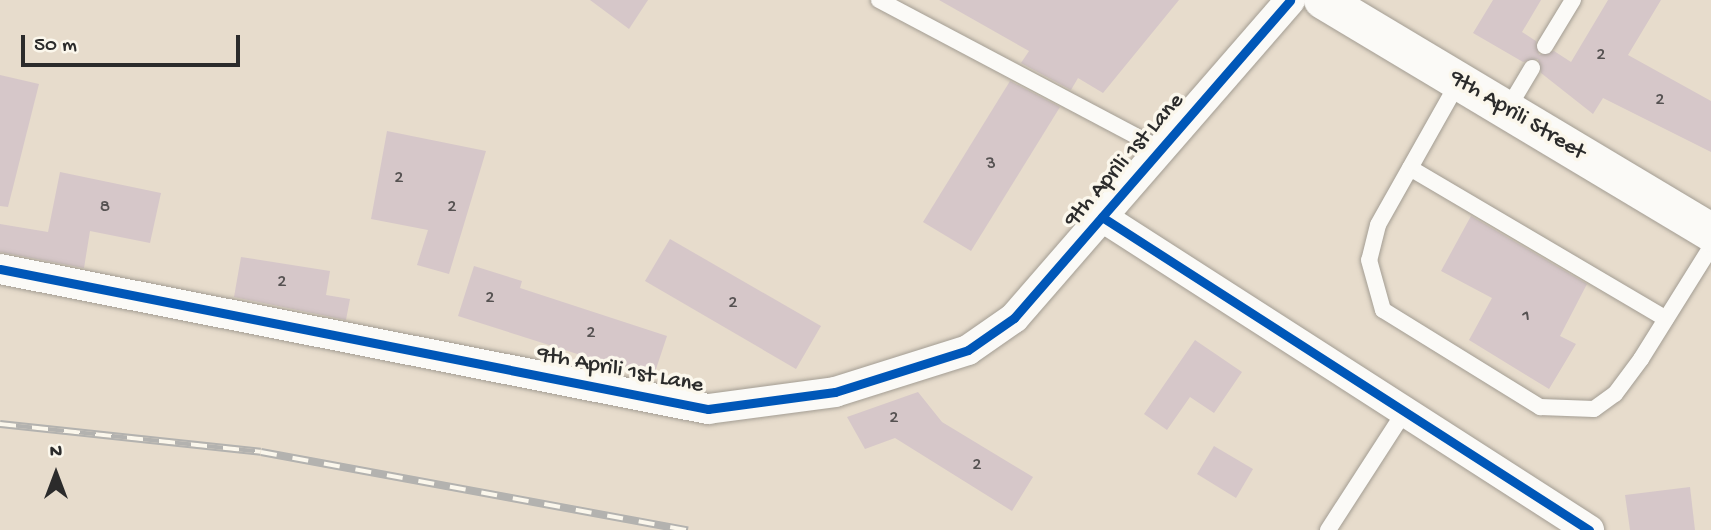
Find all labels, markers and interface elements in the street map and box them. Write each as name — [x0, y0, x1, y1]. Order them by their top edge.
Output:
scale bar — [24, 21, 243, 65]
text: 50 m — [34, 34, 77, 59]
house number: 2 — [1596, 45, 1606, 67]
street label: 9th Aprili Street — [1444, 65, 1590, 167]
street label: 9th Aprili 1st Lane — [1059, 88, 1191, 234]
house number: 2 — [1655, 90, 1665, 112]
house number: 3 — [986, 154, 996, 176]
house number: 2 — [394, 168, 404, 190]
house number: 8 — [100, 197, 110, 219]
house number: 2 — [447, 197, 457, 219]
house number: 2 — [277, 272, 287, 294]
house number: 2 — [485, 288, 495, 310]
house number: 2 — [728, 293, 738, 315]
house number: 1 — [1522, 306, 1530, 328]
house number: 2 — [586, 323, 596, 345]
street label: 9th Aprili 1st Lane — [535, 341, 705, 401]
house number: 2 — [889, 408, 899, 430]
north arrow — [21, 439, 91, 509]
text: N — [50, 441, 62, 464]
house number: 2 — [972, 455, 982, 477]

